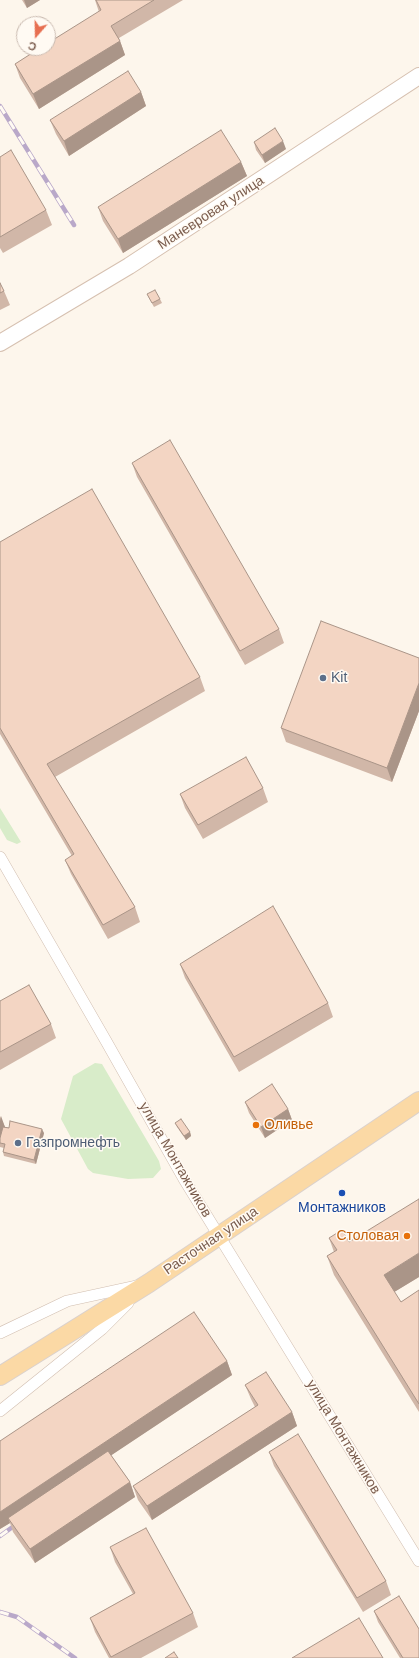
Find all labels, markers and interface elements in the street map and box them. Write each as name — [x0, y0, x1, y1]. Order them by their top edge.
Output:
north arrow — [16, 16, 56, 56]
text: С — [26, 39, 38, 53]
street label: Маневровая улица — [155, 172, 267, 254]
place label: Kit — [331, 670, 347, 686]
marker: Kit — [318, 673, 328, 683]
street label: улица Монтажников — [135, 1099, 215, 1221]
place label: Оливье — [264, 1117, 313, 1133]
marker: Оливье — [251, 1120, 261, 1130]
place label: Газпромнефть — [26, 1135, 120, 1151]
marker: Газпромнефть — [13, 1138, 23, 1148]
marker: Монтажников — [337, 1188, 347, 1198]
place label: Монтажников — [298, 1200, 386, 1216]
street label: Расточная улица — [161, 1203, 261, 1279]
place label: Столовая — [336, 1228, 399, 1244]
marker: Столовая — [402, 1231, 412, 1241]
street label: улица Монтажников — [302, 1377, 384, 1497]

